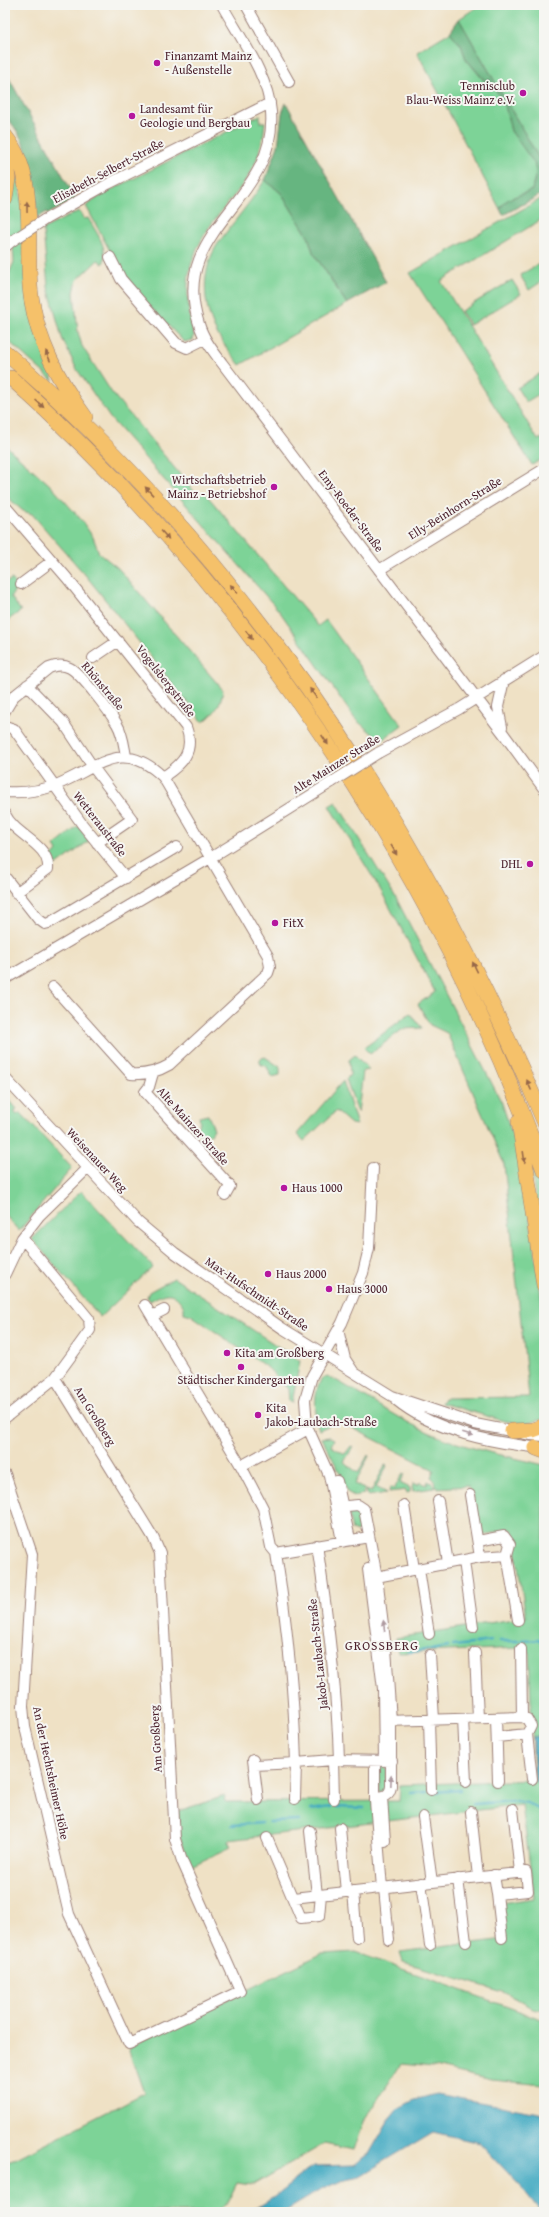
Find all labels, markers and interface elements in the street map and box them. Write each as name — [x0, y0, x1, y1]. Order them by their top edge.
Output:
place label: Finanzamt Mainz - Außenstelle — [165, 47, 252, 78]
marker: Finanzamt Mainz - Außenstelle — [152, 58, 162, 68]
place label: Tennisclub Blau-Weiss Mainz e.V. — [406, 77, 515, 108]
marker: Tennisclub Blau-Weiss Mainz e.V. — [518, 88, 528, 98]
place label: Landesamt für Geologie und Bergbau — [140, 100, 250, 131]
marker: Landesamt für Geologie und Bergbau — [127, 111, 137, 121]
street label: Elisabeth-Selbert-Straße — [49, 134, 167, 207]
one-way arrow — [24, 201, 31, 213]
one-way arrow — [45, 350, 51, 361]
one-way arrow — [34, 400, 45, 409]
street label: Emy-Roeder-Straße — [315, 466, 388, 556]
place label: Wirtschaftsbetrieb Mainz - Betriebshof — [167, 471, 267, 502]
street label: Elly-Beinhorn-Straße — [405, 472, 505, 543]
marker: Wirtschaftsbetrieb Mainz - Betriebshof — [269, 482, 279, 492]
one-way arrow — [144, 486, 153, 496]
one-way arrow — [161, 529, 170, 540]
one-way arrow — [229, 584, 238, 595]
one-way arrow — [244, 629, 253, 640]
street label: Vogelsbergstraße — [133, 641, 200, 721]
street label: Rhönstraße — [78, 658, 129, 714]
one-way arrow — [309, 688, 317, 698]
street label: Alte Mainzer Straße — [289, 730, 383, 797]
one-way arrow — [321, 735, 329, 745]
street label: Wetteraustraße — [69, 787, 132, 860]
one-way arrow — [391, 844, 398, 856]
place label: DHL — [501, 855, 522, 872]
marker: DHL — [525, 859, 535, 869]
place label: FitX — [283, 914, 304, 931]
marker: FitX — [270, 918, 280, 928]
one-way arrow — [472, 961, 478, 973]
one-way arrow — [526, 1080, 532, 1091]
street label: Alte Mainzer Straße — [153, 1083, 234, 1169]
street label: Weisenauer Weg — [63, 1124, 132, 1196]
one-way arrow — [521, 1151, 527, 1163]
place label: Haus 1000 — [292, 1179, 343, 1196]
marker: Haus 1000 — [279, 1183, 289, 1193]
street label: Max-Hufschmidt-Straße — [202, 1252, 313, 1335]
place label: Haus 2000 — [276, 1265, 327, 1282]
marker: Haus 2000 — [263, 1269, 273, 1279]
place label: Haus 3000 — [337, 1280, 388, 1297]
marker: Haus 3000 — [324, 1284, 334, 1294]
place label: Kita am Großberg — [235, 1344, 324, 1361]
marker: Kita am Großberg — [222, 1348, 232, 1358]
marker: Städtischer Kindergarten — [236, 1362, 246, 1372]
place label: Städtischer Kindergarten — [177, 1371, 305, 1388]
street label: Am Großberg — [70, 1383, 121, 1449]
place label: Kita Jakob-Laubach-Straße — [264, 1399, 377, 1430]
marker: Kita Jakob-Laubach-Straße — [253, 1410, 263, 1420]
one-way arrow — [462, 1431, 474, 1437]
street label: Jakob-Laubach-Straße — [303, 1598, 332, 1712]
one-way arrow — [381, 1620, 387, 1632]
district label: GROSSBERG — [345, 1636, 419, 1655]
street label: An der Hechtsheimer Höhe — [29, 1705, 74, 1842]
street label: Am Großberg — [145, 1705, 166, 1773]
one-way arrow — [388, 1774, 394, 1787]

